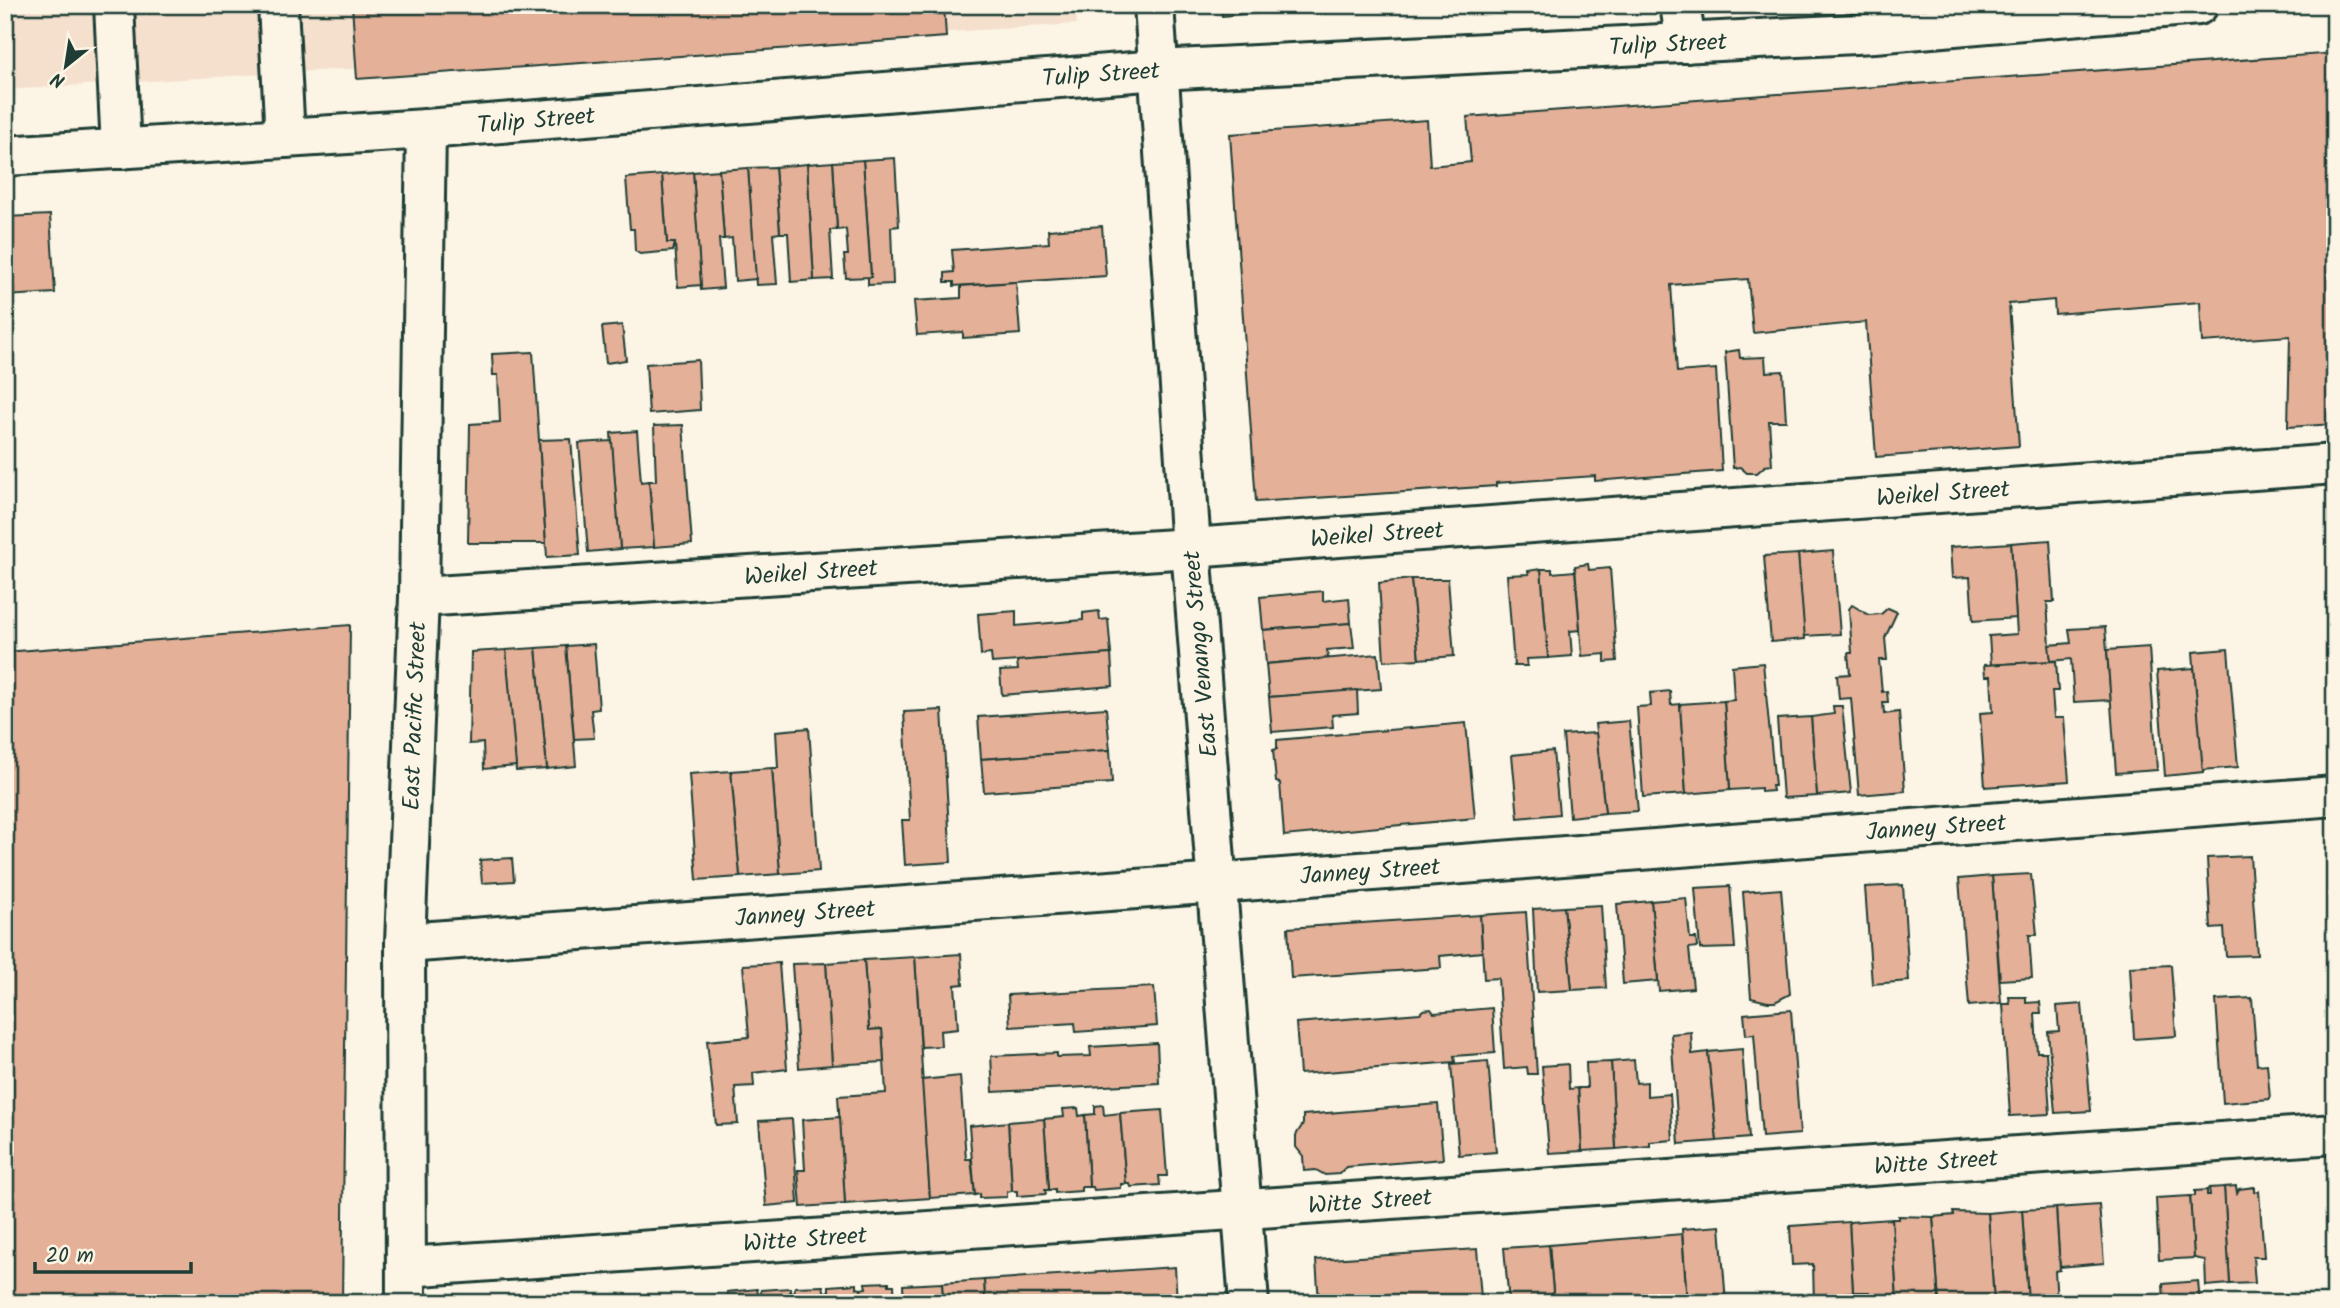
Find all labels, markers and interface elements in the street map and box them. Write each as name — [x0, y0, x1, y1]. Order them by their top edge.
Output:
street label: Tulip Street — [1608, 23, 1729, 68]
north arrow — [32, 32, 102, 102]
street label: Tulip Street — [1041, 52, 1162, 99]
text: N — [46, 63, 71, 95]
street label: Tulip Street — [476, 97, 597, 146]
street label: Weikel Street — [1875, 470, 2012, 519]
street label: Weikel Street — [1309, 511, 1446, 560]
street label: East Venango Street — [1173, 548, 1230, 759]
street label: Weikel Street — [743, 549, 880, 598]
street label: East Pacific Street — [393, 620, 438, 811]
street label: Janney Street — [1865, 804, 2008, 853]
street label: Janney Street — [1299, 848, 1442, 897]
street label: Janney Street — [734, 890, 877, 939]
street label: Witte Street — [1873, 1140, 2000, 1187]
street label: Witte Street — [1307, 1179, 1434, 1226]
street label: Witte Street — [742, 1217, 869, 1264]
scale bar — [35, 1231, 191, 1275]
text: 20 m — [46, 1240, 94, 1273]

